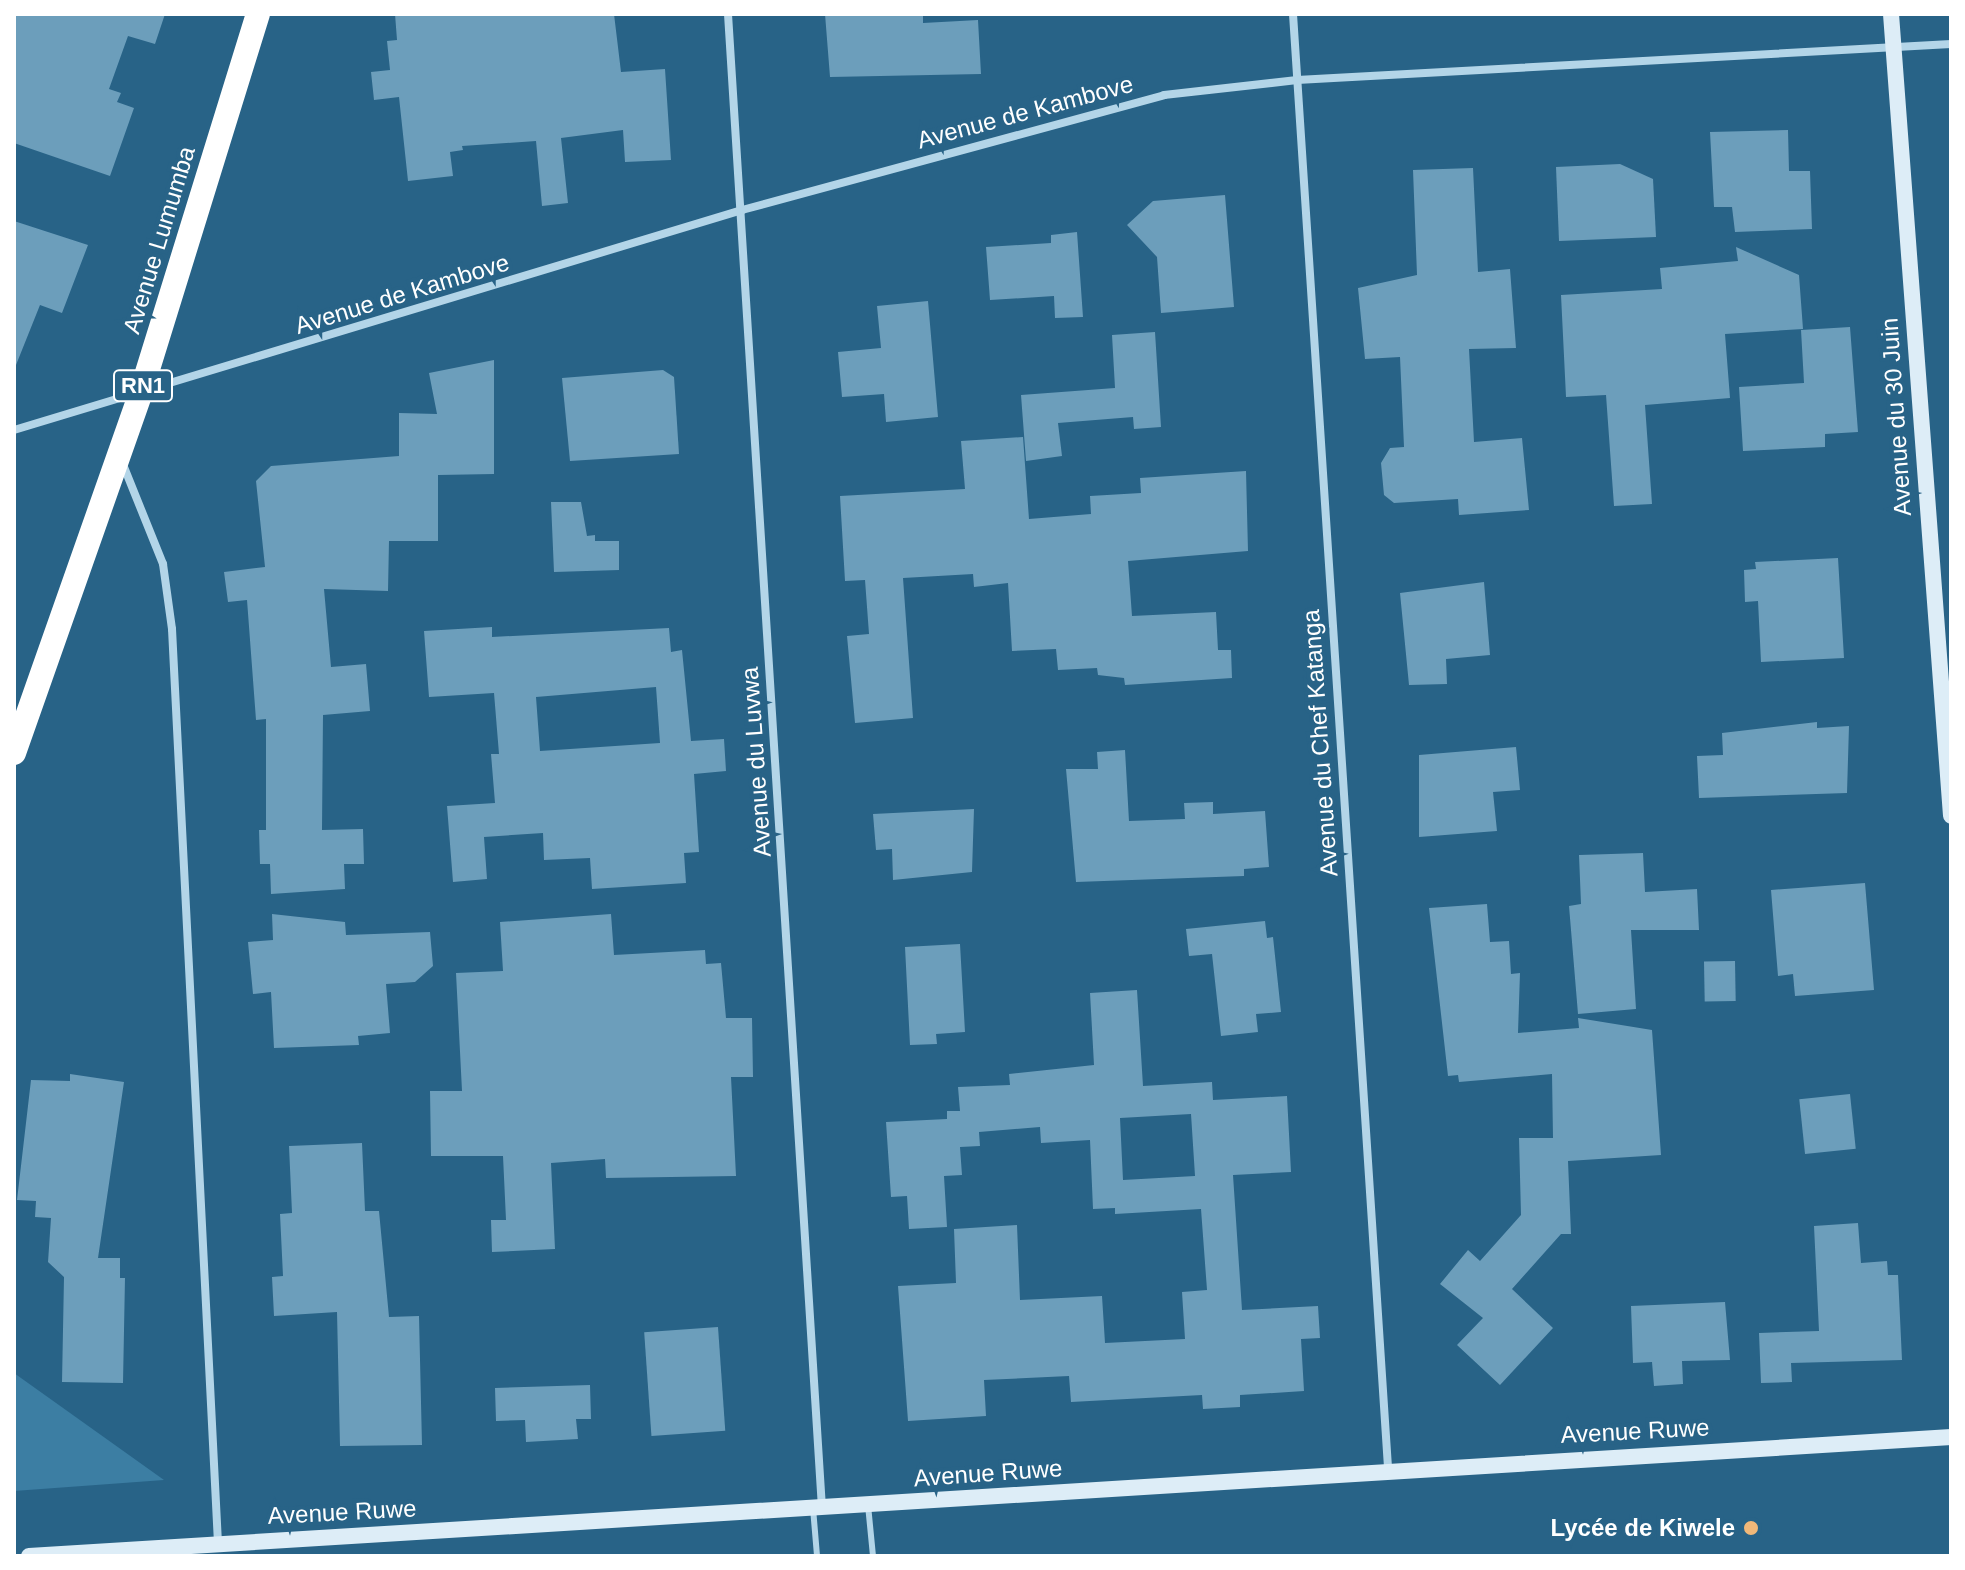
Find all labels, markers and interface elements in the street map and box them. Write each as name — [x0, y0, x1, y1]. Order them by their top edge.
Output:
street label: Avenue de Kambove — [914, 69, 1136, 155]
street label: Avenue Lumumba — [117, 143, 201, 337]
street label: Avenue de Kambove — [291, 248, 513, 340]
street label: Avenue du 30 Juin — [1875, 317, 1917, 517]
road number: RN1 — [111, 368, 175, 404]
street label: Avenue du Chef Katanga — [1296, 608, 1344, 878]
street label: Avenue du Luvwa — [735, 666, 777, 858]
street label: Avenue Ruwe — [1560, 1413, 1710, 1449]
street label: Avenue Ruwe — [913, 1453, 1063, 1493]
street label: Avenue Ruwe — [267, 1494, 417, 1530]
place label: Lycée de Kiwele — [1550, 1514, 1735, 1542]
marker: Lycée de Kiwele — [1742, 1519, 1760, 1537]

